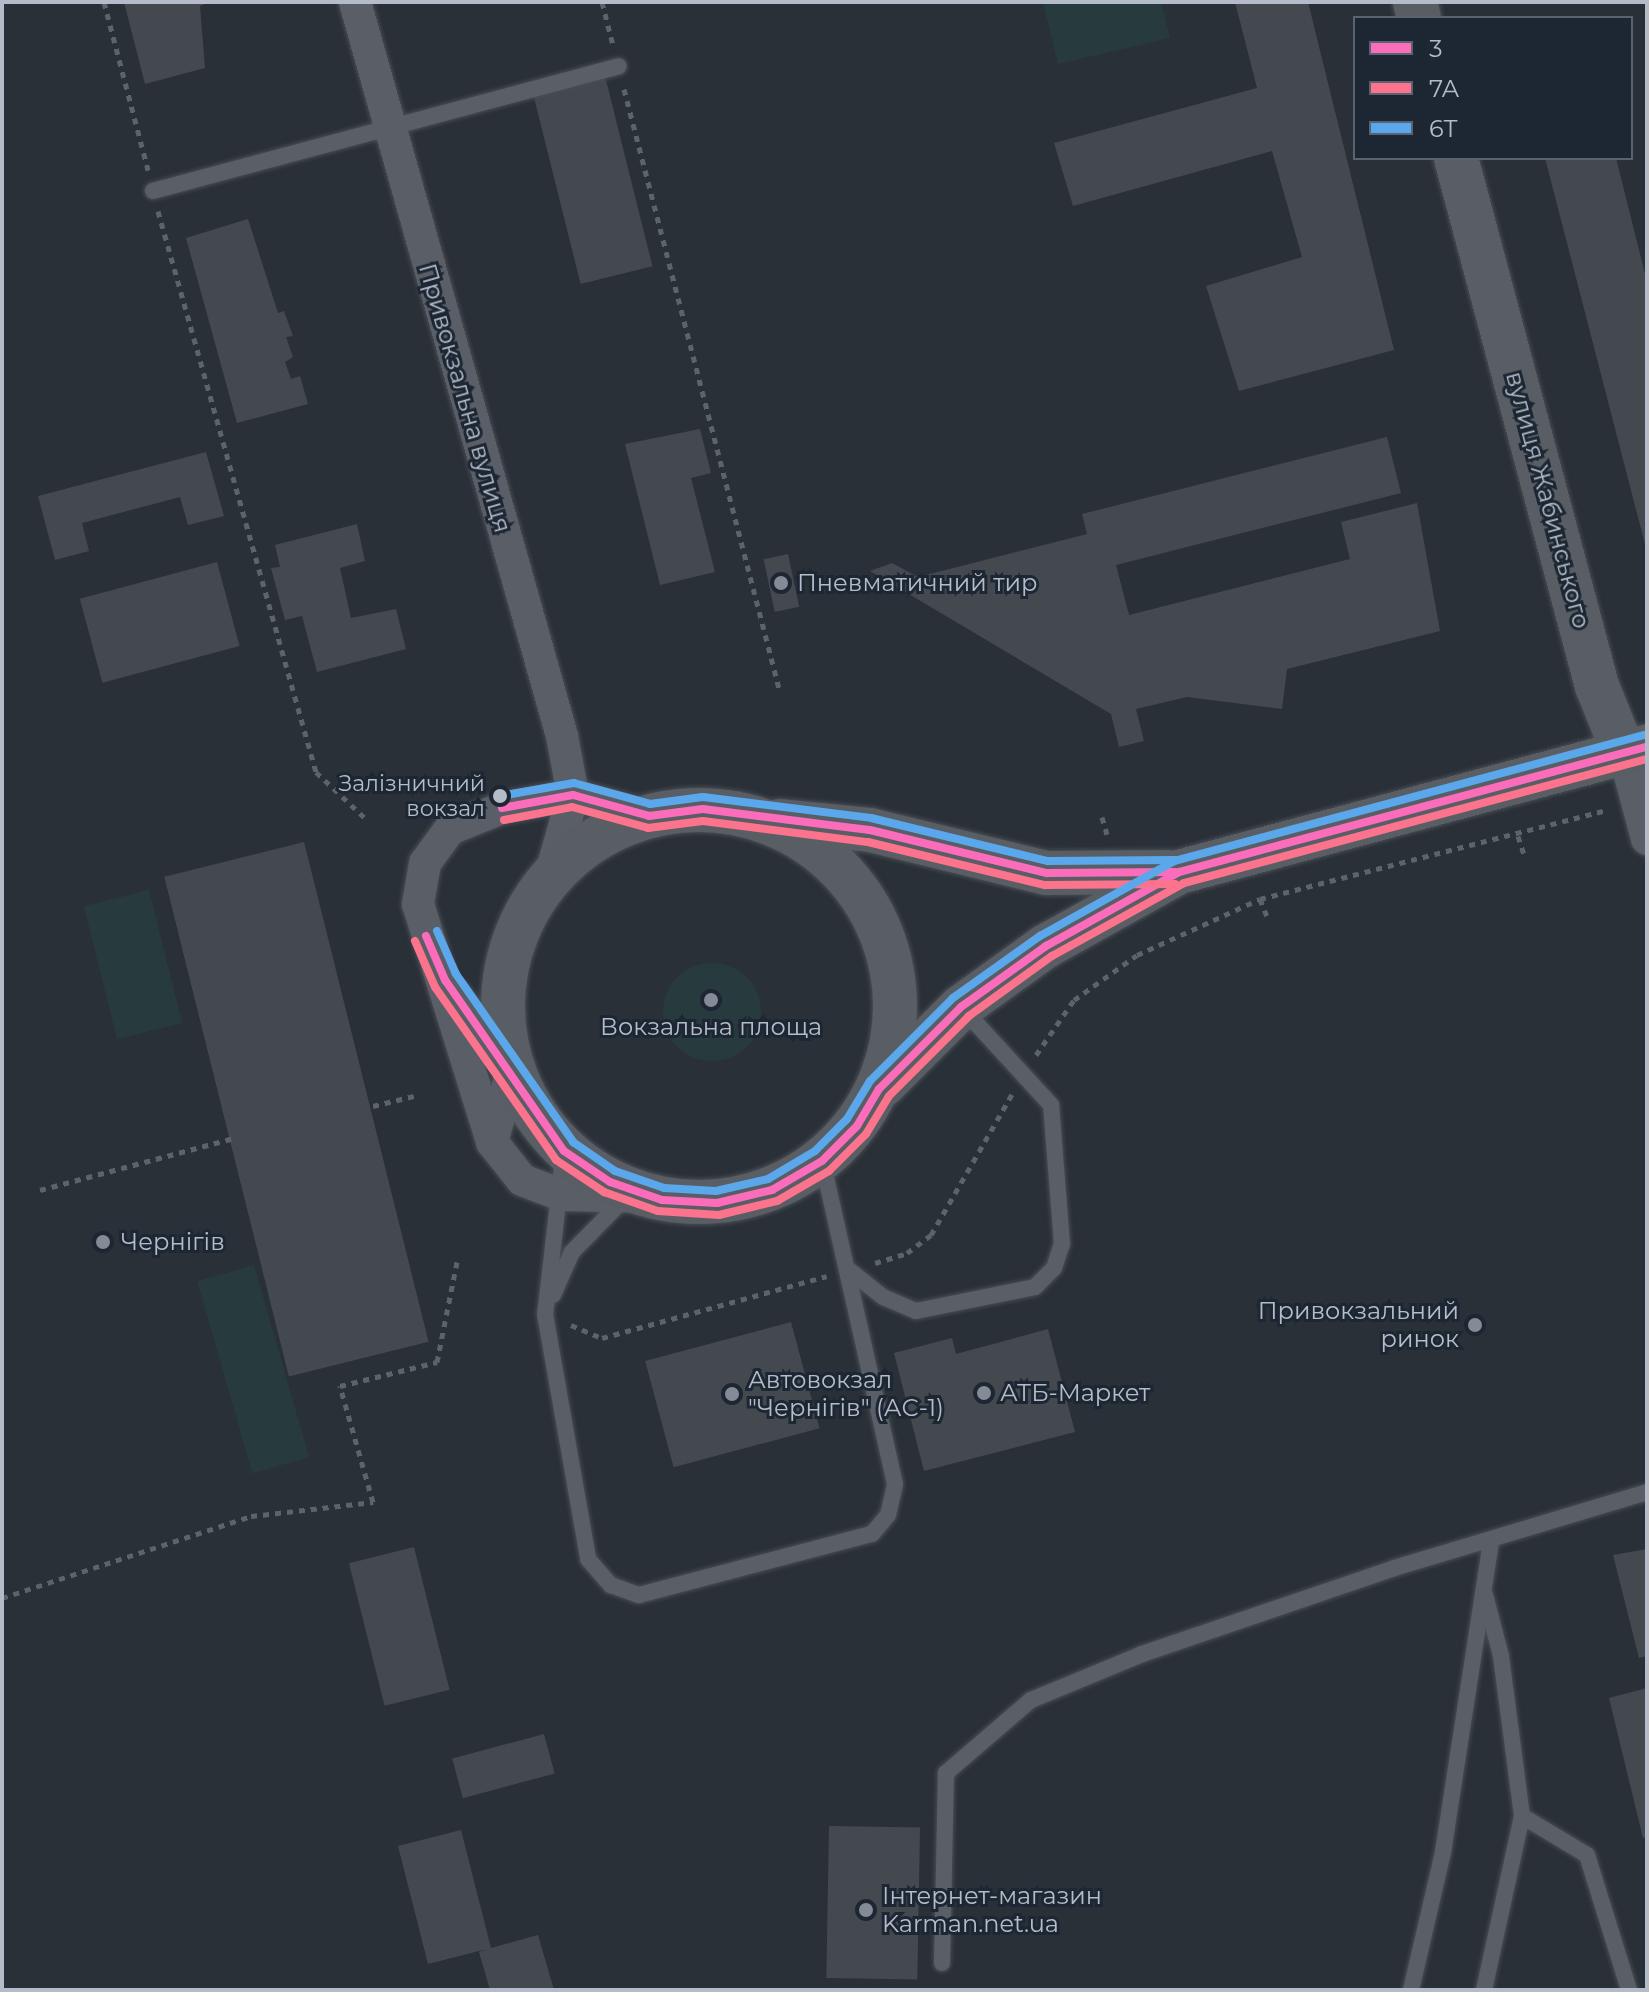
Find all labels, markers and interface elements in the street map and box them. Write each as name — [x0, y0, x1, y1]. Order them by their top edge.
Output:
legend — [1353, 16, 1633, 160]
text: 3 — [1429, 34, 1443, 63]
text: 7А — [1429, 74, 1459, 103]
text: 6Т — [1429, 114, 1458, 143]
street label: Привокзальна вулиця — [413, 260, 517, 536]
street label: вулиця Жабинського — [1500, 368, 1596, 632]
place label: Пневматичний тир — [797, 569, 1037, 597]
marker: Пневматичний тир — [772, 574, 790, 592]
place label: Залізничний вокзал — [339, 770, 485, 822]
marker: Залізничний вокзал — [492, 788, 508, 804]
marker: Вокзальна площа — [702, 991, 720, 1009]
place label: Вокзальна площа — [600, 1013, 822, 1041]
place label: Чернігів — [121, 1228, 225, 1256]
marker: Чернігів — [92, 1231, 114, 1253]
place label: Привокзальний ринок — [1258, 1297, 1459, 1353]
marker: Привокзальний ринок — [1466, 1316, 1484, 1334]
place label: Автовокзал "Чернігів" (АС-1) — [748, 1366, 944, 1422]
place label: АТБ-Маркет — [1000, 1379, 1150, 1407]
marker: АТБ-Маркет — [975, 1384, 993, 1402]
marker: Автовокзал "Чернігів" (АС-1) — [723, 1385, 741, 1403]
place label: Інтернет-магазин Karman.net.ua — [882, 1882, 1102, 1938]
marker: Інтернет-магазин Karman.net.ua — [857, 1901, 875, 1919]

